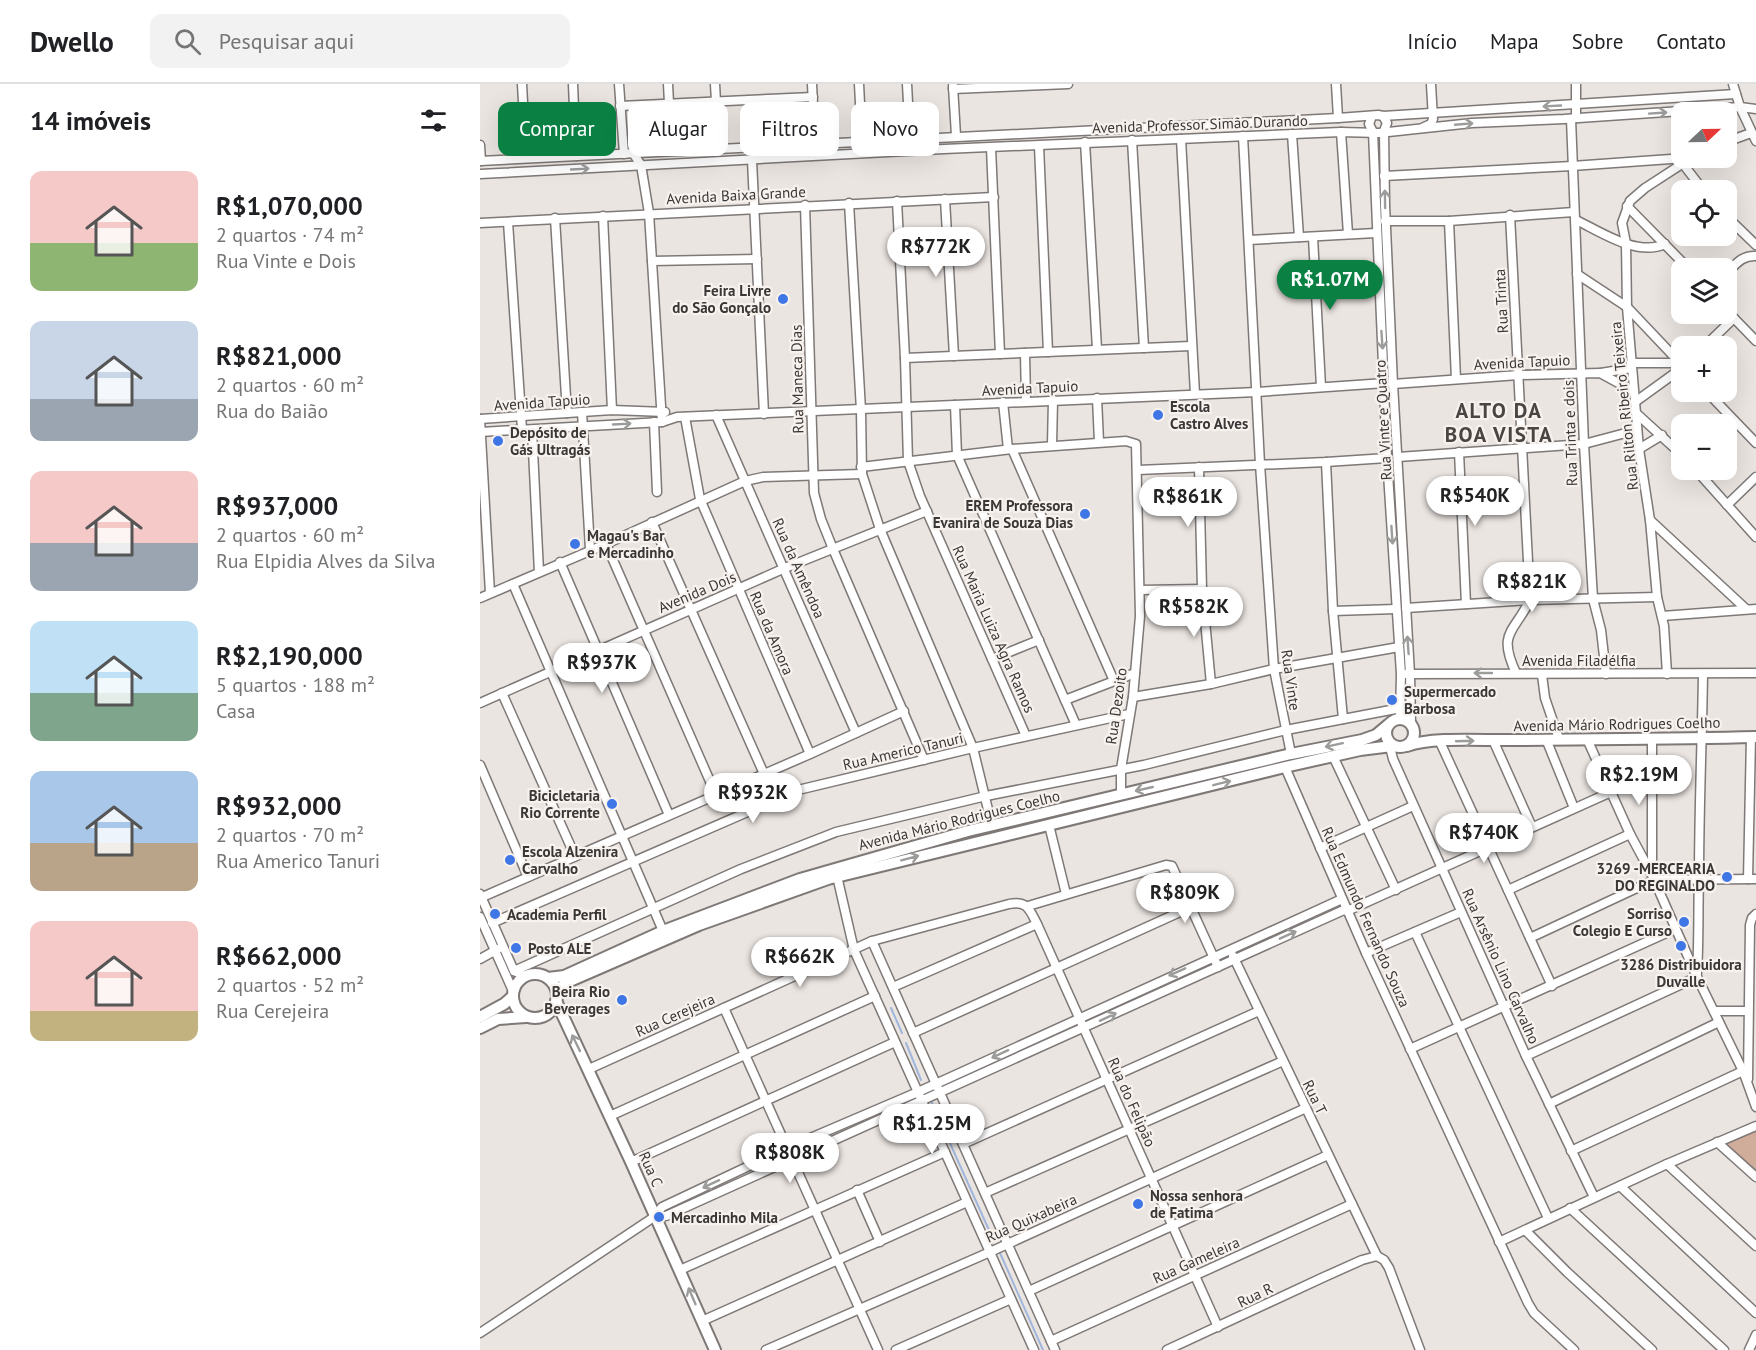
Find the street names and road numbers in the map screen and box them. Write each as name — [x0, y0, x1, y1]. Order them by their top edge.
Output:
street label: Avenida Professor Simão Durando — [1092, 111, 1308, 137]
street label: Avenida Baixa Grande — [666, 182, 806, 208]
street label: Rua Trinta — [1490, 268, 1512, 334]
street label: Rua Rilton Ribeiro Teixeira — [1606, 321, 1642, 491]
street label: Rua Maneca Dias — [787, 324, 807, 434]
street label: Avenida Tapuio — [1473, 350, 1571, 374]
street label: Rua Vinte e Quatro — [1370, 359, 1396, 481]
street label: Avenida Tapuio — [981, 376, 1079, 400]
street label: Rua Trinta e dois — [1559, 379, 1581, 487]
street label: Avenida Tapuio — [493, 389, 591, 415]
street label: Rua da Amêndoa — [768, 515, 830, 621]
street label: Rua Maria Luiza Agra Ramos — [948, 542, 1040, 716]
street label: Avenida Dois — [655, 567, 739, 617]
street label: Rua da Amora — [746, 588, 798, 678]
street label: Rua Vinte — [1277, 648, 1305, 712]
street label: Avenida Filadélfia — [1522, 651, 1636, 670]
street label: Rua Dezoito — [1101, 667, 1131, 745]
street label: Avenida Mário Rodrigues Coelho — [1513, 713, 1721, 735]
street label: Rua Americo Tanuri — [841, 728, 965, 774]
street label: Avenida Mário Rodrigues Coelho — [856, 786, 1062, 854]
street label: Rua Edmundo Fernando Souza — [1318, 824, 1414, 1010]
street label: Rua Arsênio Lino Carvalho — [1458, 885, 1544, 1047]
street label: Rua Cerejeira — [632, 989, 718, 1041]
street label: Rua do Felipão — [1104, 1054, 1160, 1150]
street label: Rua T — [1299, 1077, 1332, 1118]
street label: Rua C — [635, 1148, 667, 1190]
street label: Rua Quixabeira — [982, 1189, 1080, 1247]
street label: Rua Gameleira — [1150, 1232, 1242, 1288]
street label: Rua R — [1234, 1278, 1276, 1312]

